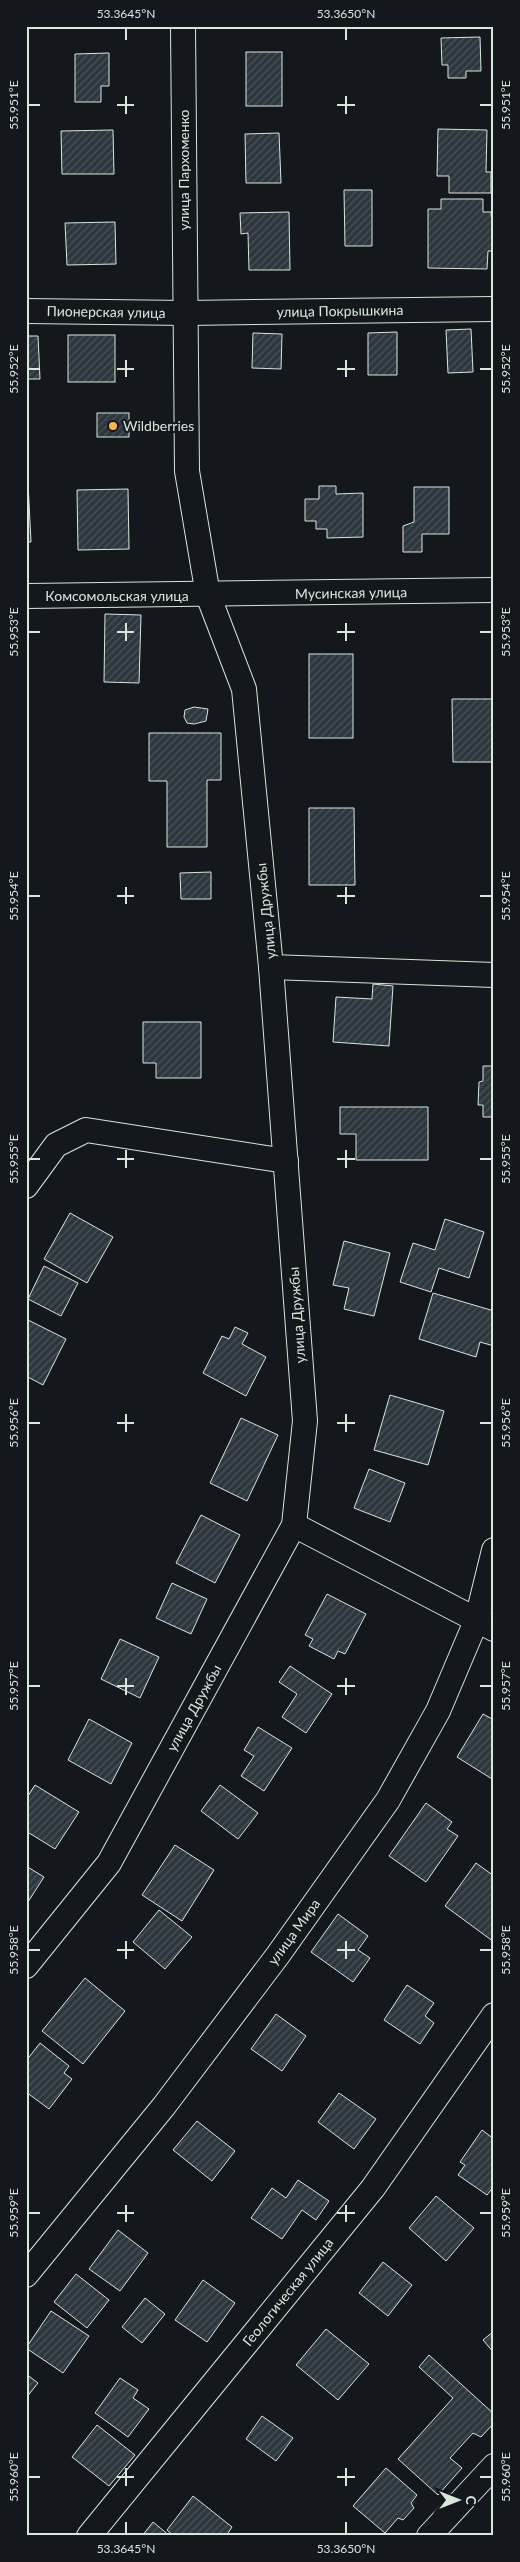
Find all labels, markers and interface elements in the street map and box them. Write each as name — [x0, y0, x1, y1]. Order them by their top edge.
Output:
text: 53.3645°N — [97, 6, 155, 21]
text: 53.3650°N — [317, 6, 375, 21]
text: 55.951°E — [6, 80, 21, 130]
text: 55.951°E — [498, 80, 513, 130]
street label: улица Пархоменко — [175, 109, 192, 231]
street label: улица Покрышкина — [277, 301, 404, 320]
street label: Пионерская улица — [46, 302, 166, 321]
text: 55.952°E — [6, 344, 21, 394]
text: 55.952°E — [498, 344, 513, 394]
place label: Wildberries — [123, 417, 194, 434]
marker: Wildberries — [107, 420, 119, 432]
street label: Мусинская улица — [295, 583, 407, 602]
street label: Комсомольская улица — [45, 587, 189, 604]
text: 55.953°E — [6, 607, 21, 657]
text: 55.953°E — [498, 607, 513, 657]
street label: улица Дружбы — [252, 862, 279, 960]
text: 55.954°E — [6, 871, 21, 921]
text: 55.954°E — [498, 871, 513, 921]
text: 55.955°E — [6, 1134, 21, 1184]
text: 55.955°E — [498, 1134, 513, 1184]
street label: улица Дружбы — [285, 1266, 308, 1364]
text: 55.956°E — [6, 1398, 21, 1448]
text: 55.956°E — [498, 1398, 513, 1448]
text: 55.957°E — [6, 1661, 21, 1711]
street label: улица Дружбы — [163, 1661, 224, 1754]
text: 55.957°E — [498, 1661, 513, 1711]
street label: улица Мира — [264, 1895, 323, 1968]
text: 55.958°E — [6, 1925, 21, 1975]
text: 55.958°E — [498, 1925, 513, 1975]
text: 55.959°E — [6, 2188, 21, 2238]
text: 55.959°E — [498, 2188, 513, 2238]
street label: Геологическая улица — [239, 2234, 337, 2349]
text: 55.960°E — [6, 2452, 21, 2502]
text: 55.960°E — [498, 2452, 513, 2502]
north arrow — [432, 2474, 482, 2524]
text: С — [463, 2495, 480, 2505]
text: 53.3645°N — [97, 2541, 155, 2556]
text: 53.3650°N — [317, 2541, 375, 2556]

